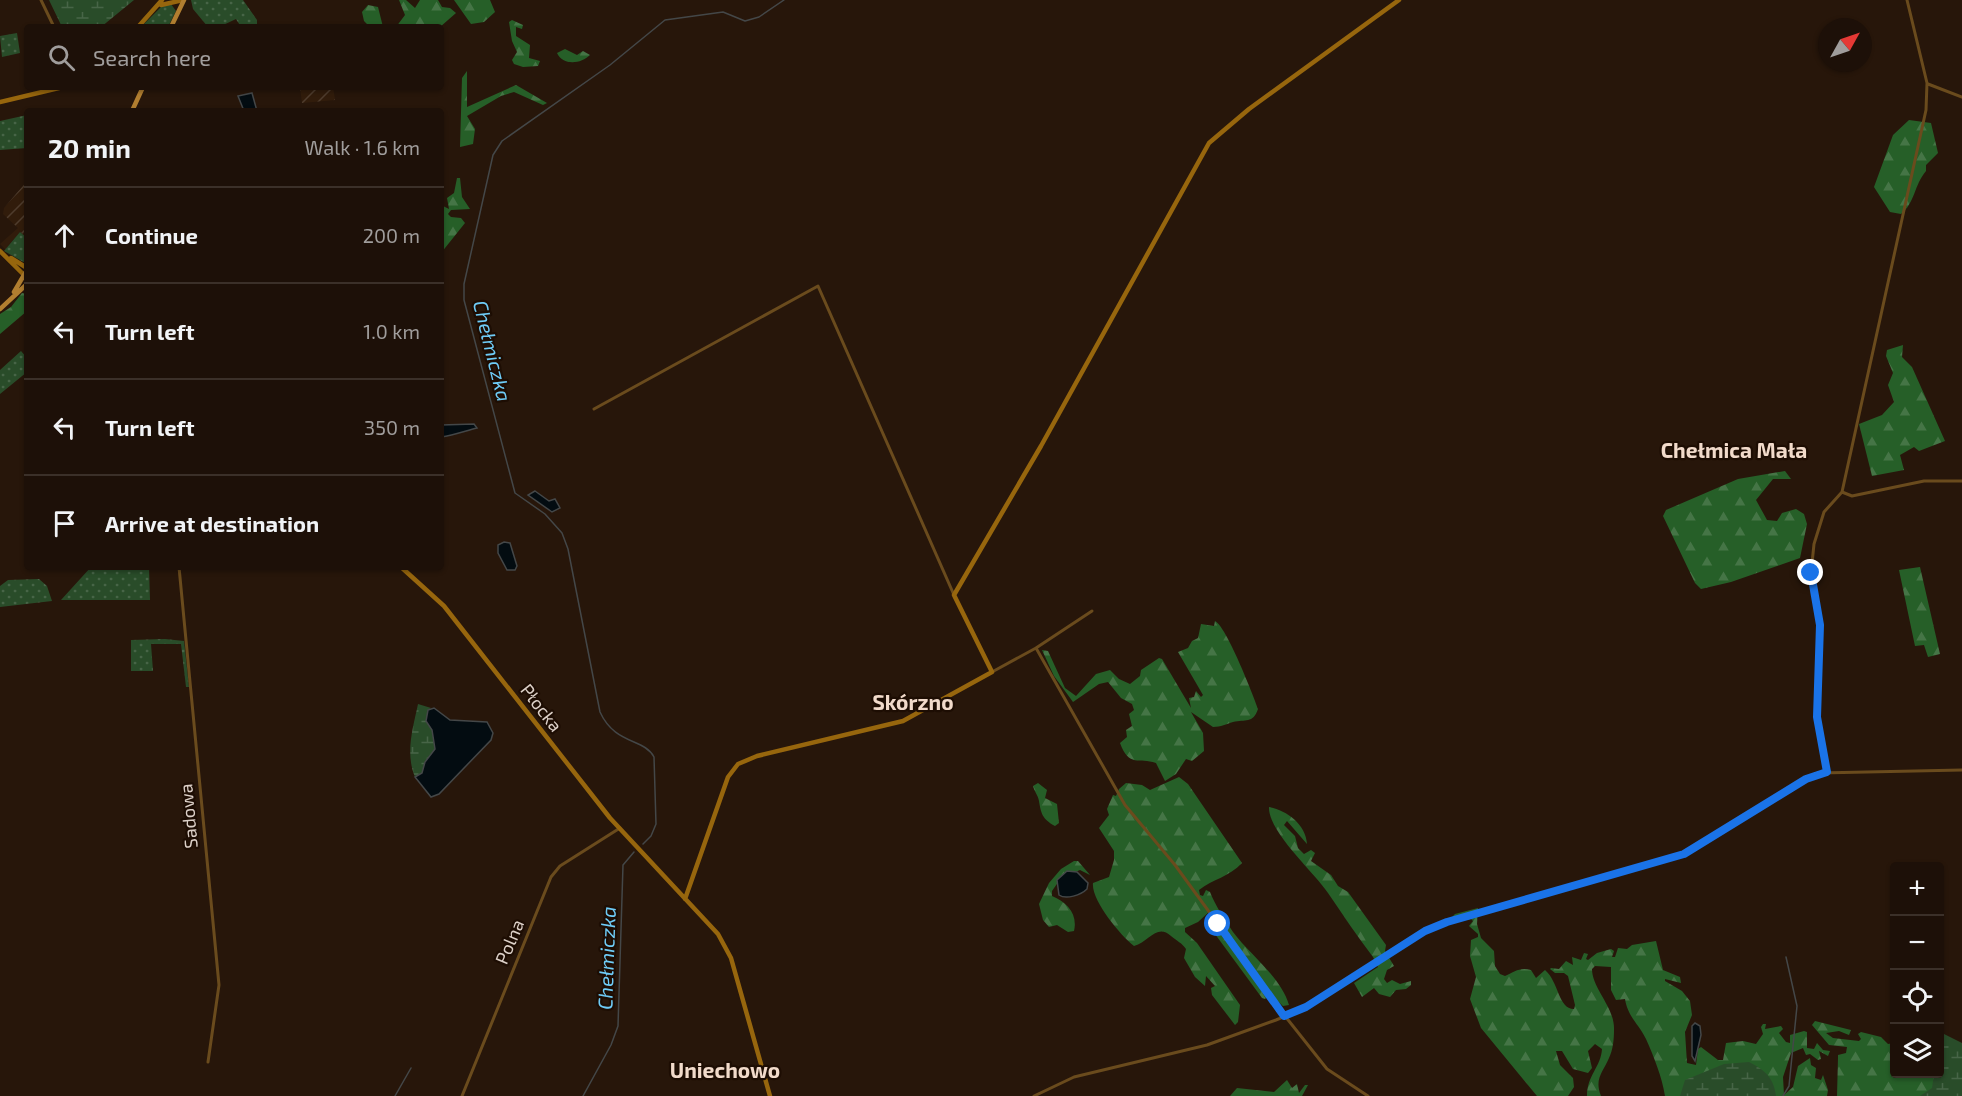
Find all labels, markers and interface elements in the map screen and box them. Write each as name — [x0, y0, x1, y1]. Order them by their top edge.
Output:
north arrow — [1818, 18, 1872, 72]
search box — [24, 24, 444, 90]
icon: search — [45, 41, 78, 74]
text: Search here — [93, 44, 211, 70]
text: 20 min — [48, 132, 131, 163]
text: Walk · 1.6 km — [305, 135, 420, 159]
icon: ahead — [48, 219, 81, 252]
text: Continue — [105, 222, 198, 248]
text: 200 m — [363, 223, 420, 247]
water label: Chełmiczka — [469, 298, 517, 404]
icon: left — [48, 315, 81, 348]
text: Turn left — [105, 318, 194, 344]
text: 1.0 km — [363, 319, 420, 343]
icon: left — [48, 411, 81, 444]
text: Turn left — [105, 414, 194, 440]
text: 350 m — [364, 415, 420, 439]
district label: Chełmica Mała — [1661, 437, 1807, 462]
icon: arrive — [48, 507, 81, 540]
text: Arrive at destination — [105, 510, 319, 536]
route end — [1797, 559, 1823, 585]
street label: Płocka — [516, 679, 567, 736]
district label: Skórzno — [872, 689, 954, 714]
street label: Sadowa — [174, 783, 202, 849]
map controls — [1890, 862, 1944, 1078]
button: + — [1890, 862, 1944, 916]
water label: Chełmiczka — [592, 906, 620, 1010]
route start — [1204, 910, 1230, 936]
street label: Polna — [490, 916, 528, 967]
button: − — [1890, 916, 1944, 970]
button: locate — [1890, 970, 1944, 1024]
button: layers — [1890, 1024, 1944, 1078]
district label: Uniechowo — [670, 1057, 780, 1082]

